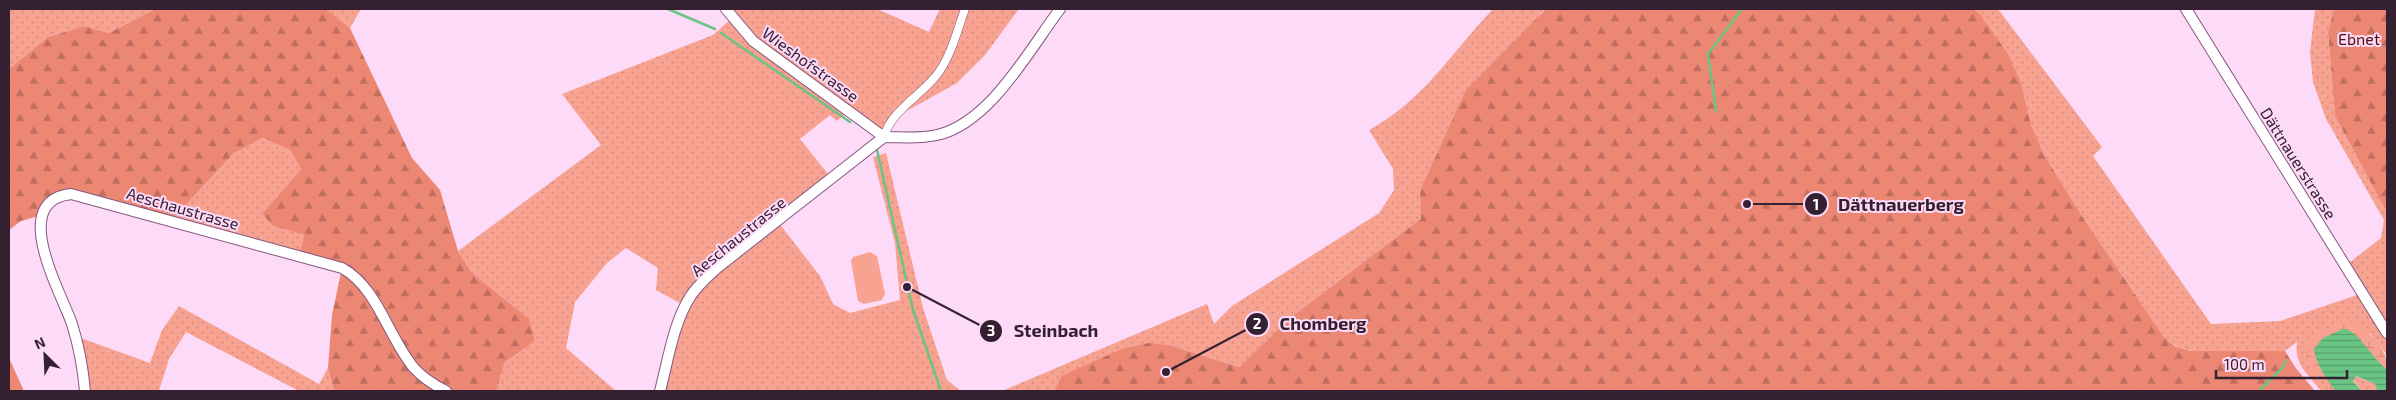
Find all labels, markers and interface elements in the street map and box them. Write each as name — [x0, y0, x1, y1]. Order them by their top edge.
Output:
street label: Wieshofstrasse — [759, 23, 863, 105]
park label: Ebnet — [2338, 29, 2380, 48]
street label: Dättnauerstrasse — [2257, 104, 2341, 222]
street label: Aeschaustrasse — [125, 183, 241, 233]
callout: Dättnauerberg — [1803, 188, 1974, 221]
street label: Aeschaustrasse — [687, 192, 789, 280]
text: Dättnauerberg — [1838, 193, 1964, 215]
text: 1 — [1813, 195, 1819, 213]
callout: Chomberg — [1245, 308, 1377, 341]
text: Chomberg — [1280, 312, 1367, 334]
text: 2 — [1253, 314, 1262, 332]
callout: Steinbach — [979, 315, 1109, 348]
text: Steinbach — [1014, 319, 1098, 341]
text: 3 — [987, 321, 995, 339]
north arrow — [20, 330, 70, 380]
text: N — [31, 333, 48, 352]
scale bar — [2216, 348, 2347, 380]
text: 100 m — [2224, 355, 2265, 373]

